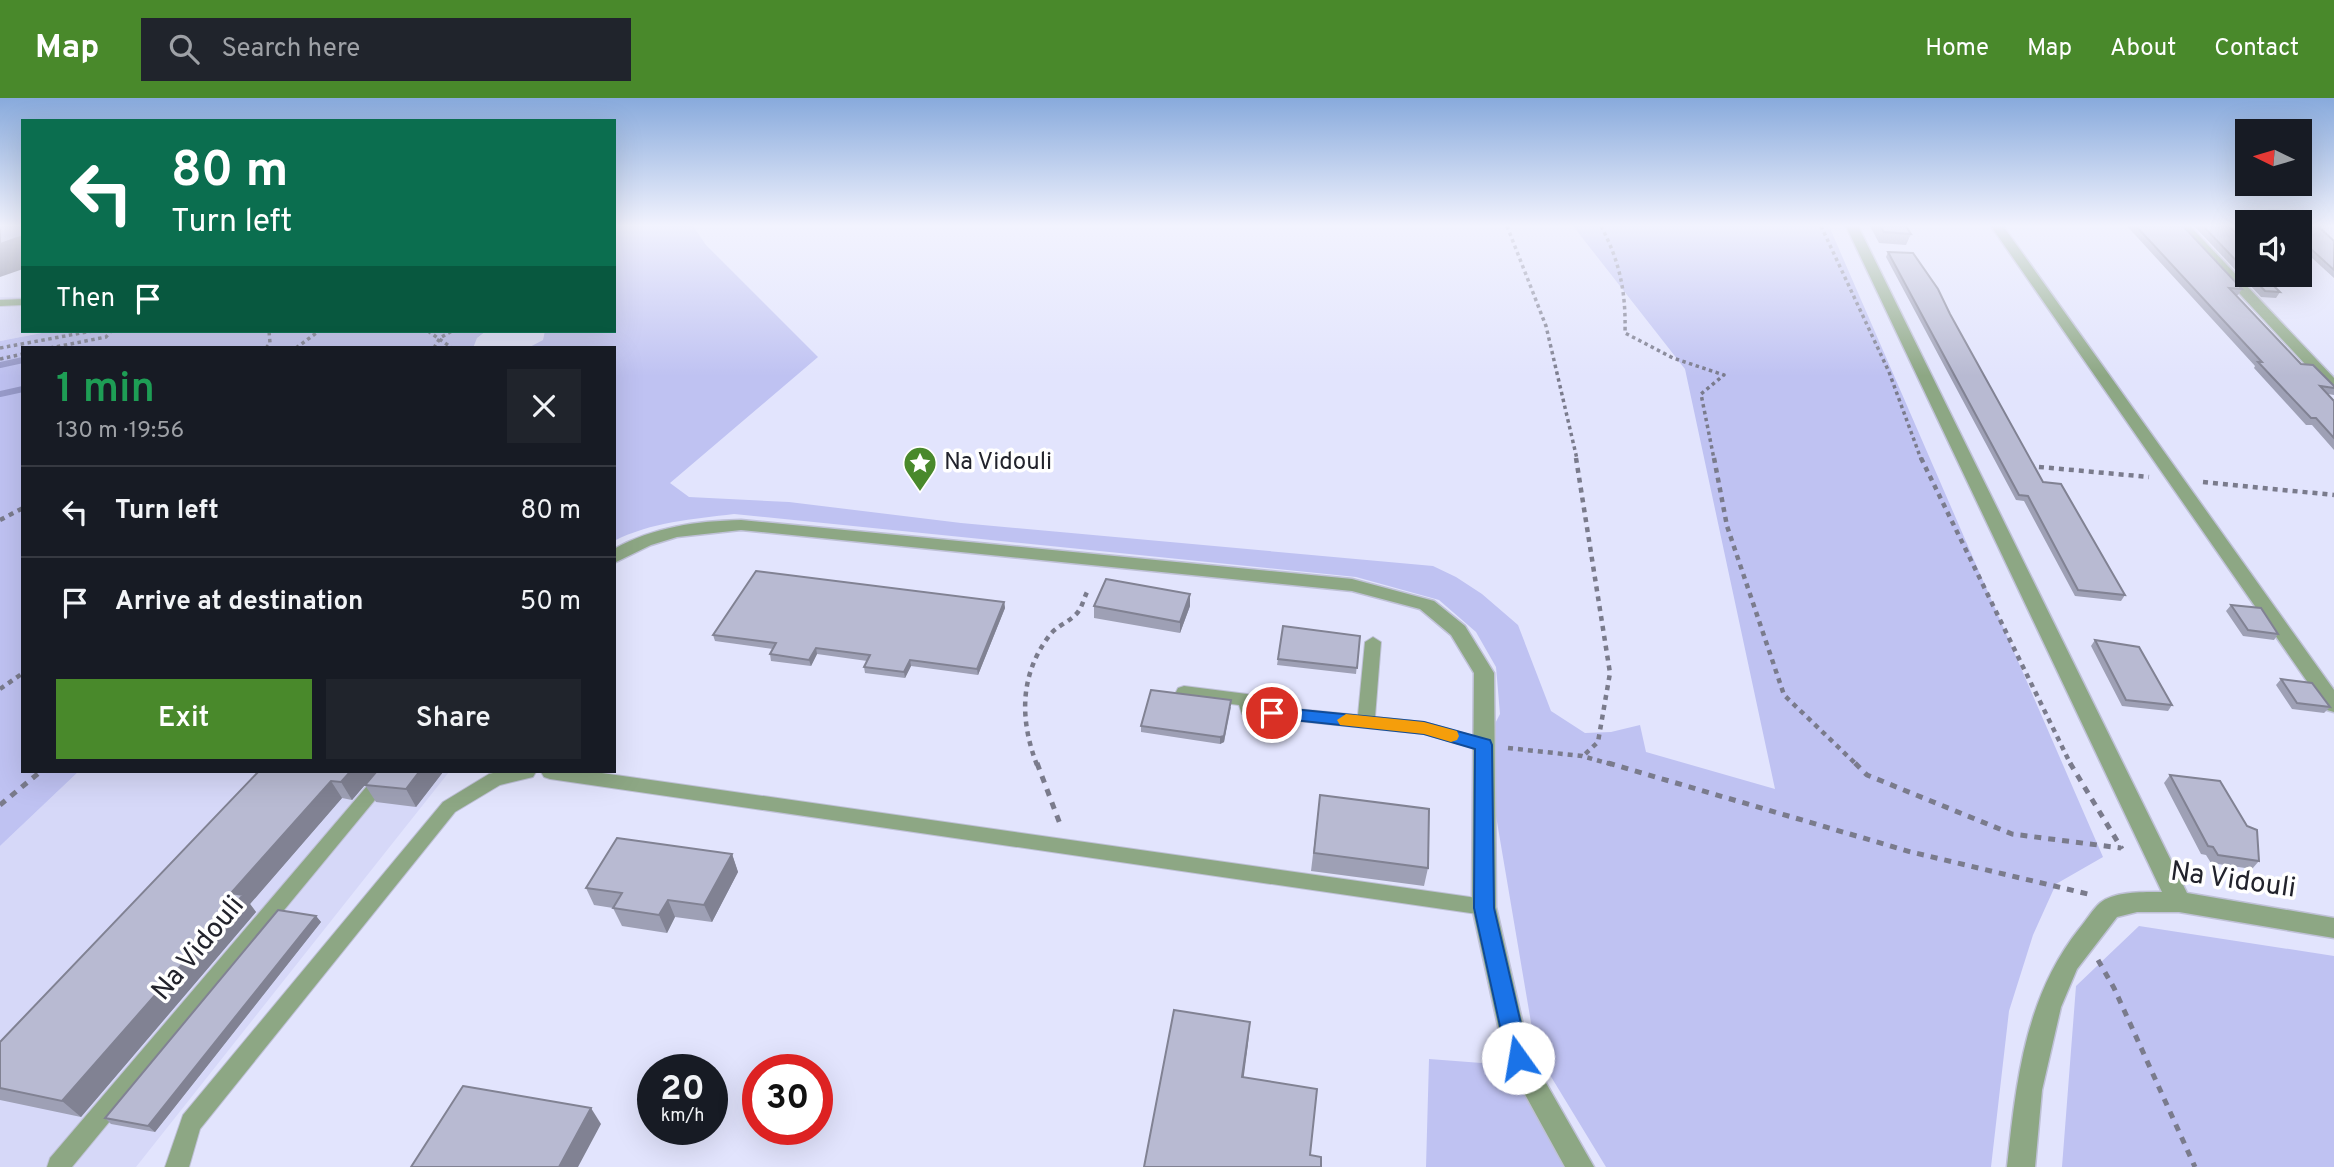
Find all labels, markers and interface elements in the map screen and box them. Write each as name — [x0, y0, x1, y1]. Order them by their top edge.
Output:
search box — [141, 18, 631, 81]
text: Map — [35, 28, 99, 70]
icon: search — [165, 30, 203, 68]
text: Search here — [221, 33, 360, 66]
text: Home — [1925, 34, 1989, 64]
text: Map — [2027, 34, 2072, 64]
text: About — [2110, 34, 2176, 64]
text: Contact — [2214, 34, 2299, 64]
north arrow — [2235, 119, 2312, 196]
map controls — [2235, 119, 2312, 287]
text: 80 m — [171, 142, 288, 204]
icon: left — [56, 147, 147, 238]
text: Turn left — [171, 203, 292, 243]
button: sound — [2235, 210, 2312, 287]
icon: arrive — [129, 280, 167, 318]
text: Then — [56, 283, 115, 316]
text: 1 min — [56, 364, 155, 417]
button: close — [507, 369, 581, 443]
text: 130 m · 19:56 — [56, 417, 184, 446]
place icon: Na Vidouli — [901, 444, 939, 493]
place label: Na Vidouli — [944, 448, 1052, 478]
icon: left — [56, 493, 94, 531]
text: Turn left — [115, 495, 219, 528]
text: 80 m — [521, 495, 581, 528]
icon: arrive — [56, 584, 94, 622]
text: Arrive at destination — [115, 586, 363, 619]
text: 50 m — [520, 586, 581, 619]
button: Exit — [56, 679, 312, 759]
button: Share — [326, 679, 581, 759]
pin — [1242, 683, 1302, 743]
icon: arrive — [1253, 694, 1291, 732]
street label: Na Vidouli — [2168, 854, 2298, 908]
street label: Na Vidouli — [145, 889, 253, 1009]
position arrow — [1481, 1021, 1555, 1095]
speed limit sign: 30 — [742, 1054, 833, 1145]
text: 20 — [660, 1068, 705, 1112]
text: km/h — [661, 1105, 704, 1128]

